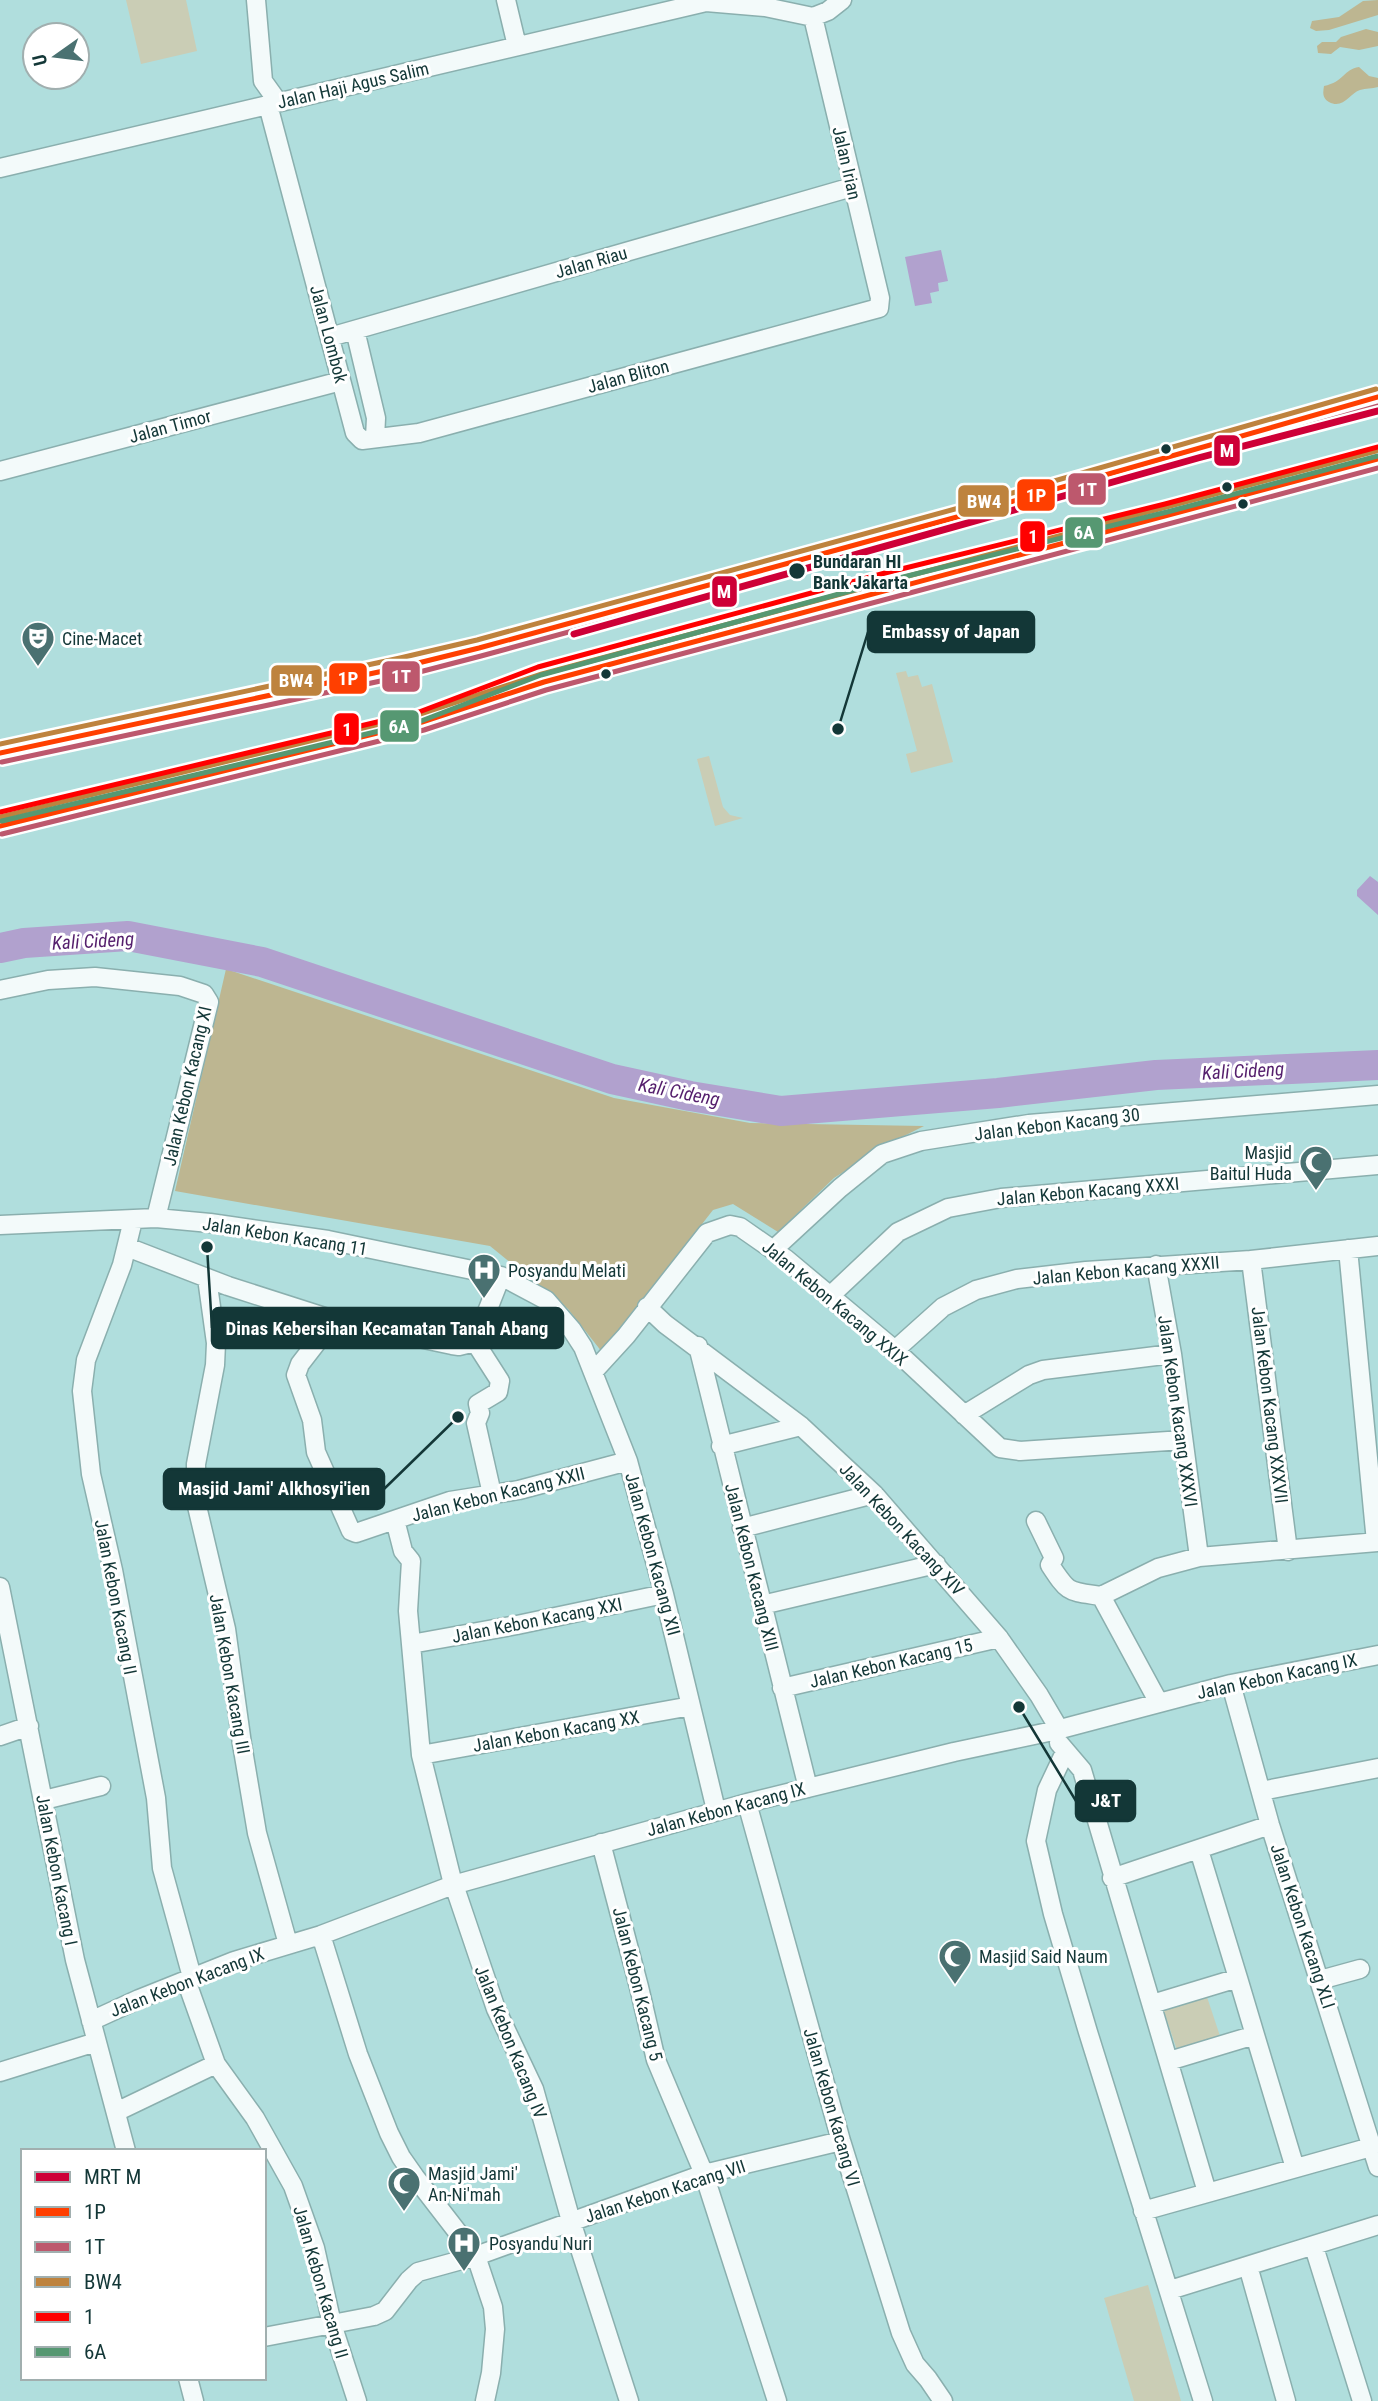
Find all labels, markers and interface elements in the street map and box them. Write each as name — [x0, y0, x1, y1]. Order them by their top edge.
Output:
north arrow — [21, 21, 91, 91]
text: U — [28, 52, 52, 68]
street label: Jalan Haji Agus Salim — [275, 57, 431, 113]
street label: Jalan Irian — [828, 124, 866, 202]
street label: Jalan Riau — [553, 242, 629, 282]
street label: Jalan Lombok — [306, 283, 352, 385]
street label: Jalan Bliton — [585, 355, 671, 397]
street label: Jalan Timor — [127, 405, 214, 447]
line badge: M — [1213, 434, 1241, 467]
text: M — [1220, 439, 1234, 462]
unlabelled marker — [1159, 442, 1173, 456]
line badge: 1T — [1067, 472, 1107, 506]
line badge: 1P — [1016, 478, 1056, 512]
text: 1T — [1077, 478, 1097, 501]
unlabelled marker — [1220, 480, 1234, 494]
line badge: BW4 — [957, 484, 1010, 518]
text: 1P — [1026, 484, 1046, 507]
text: BW4 — [967, 490, 1001, 513]
unlabelled marker — [1236, 497, 1250, 511]
line badge: 6A — [1064, 516, 1104, 549]
line badge: 1 — [1019, 520, 1046, 553]
text: 6A — [1074, 521, 1095, 544]
text: 1 — [1028, 525, 1038, 548]
place label: Bundaran HI Bank Jakarta — [813, 551, 908, 593]
marker: Bundaran HI Bank Jakarta — [787, 561, 807, 581]
line badge: M — [711, 575, 738, 608]
text: M — [717, 580, 731, 603]
callout: Embassy of Japan — [868, 612, 1034, 652]
theatre icon: Cine-Macet — [19, 619, 57, 668]
text: Embassy of Japan — [882, 620, 1020, 643]
place label: Cine-Macet — [62, 628, 142, 649]
line badge: 1T — [381, 660, 421, 693]
line badge: 1P — [328, 662, 368, 695]
line badge: BW4 — [270, 664, 323, 697]
text: 1T — [391, 665, 411, 688]
text: 1P — [338, 667, 358, 690]
unlabelled marker — [599, 667, 613, 681]
text: BW4 — [279, 669, 313, 692]
line badge: 6A — [379, 709, 420, 743]
line badge: 1 — [333, 712, 360, 746]
text: 6A — [389, 715, 410, 738]
text: 1 — [342, 718, 352, 741]
water label: Kali Cideng — [51, 927, 135, 955]
street label: Jalan Kebon Kacang XI — [158, 1004, 216, 1168]
water label: Kali Cideng — [1201, 1057, 1285, 1085]
water label: Kali Cideng — [636, 1073, 722, 1111]
street label: Jalan Kebon Kacang 30 — [973, 1103, 1141, 1145]
place label: Masjid Baitul Huda — [1210, 1142, 1292, 1184]
mosque icon: Masjid Baitul Huda — [1297, 1143, 1335, 1192]
street label: Jalan Kebon Kacang XXXI — [996, 1173, 1180, 1209]
street label: Jalan Kebon Kacang 11 — [201, 1213, 369, 1259]
street label: Jalan Kebon Kacang XXIX — [758, 1236, 912, 1370]
hospital icon: Posyandu Melati — [465, 1251, 503, 1300]
street label: Jalan Kebon Kacang XXXII — [1032, 1251, 1220, 1289]
place label: Posyandu Melati — [508, 1260, 626, 1281]
street label: Jalan Kebon Kacang XXXVII — [1248, 1306, 1292, 1504]
callout: Dinas Kebersihan Kecamatan Tanah Abang — [212, 1308, 563, 1348]
street label: Jalan Kebon Kacang XXXVI — [1154, 1314, 1202, 1508]
text: Dinas Kebersihan Kecamatan Tanah Abang — [226, 1317, 548, 1340]
street label: Jalan Kebon Kacang XIV — [835, 1458, 969, 1600]
street label: Jalan Kebon Kacang XXII — [409, 1462, 587, 1526]
callout: Masjid Jami' Alkhosyi'ien — [164, 1469, 384, 1509]
street label: Jalan Kebon Kacang XII — [621, 1470, 685, 1638]
text: Masjid Jami' Alkhosyi'ien — [178, 1477, 370, 1500]
street label: Jalan Kebon Kacang XIII — [721, 1481, 783, 1653]
street label: Jalan Kebon Kacang II — [91, 1518, 141, 1676]
street label: Jalan Kebon Kacang III — [206, 1592, 254, 1756]
street label: Jalan Kebon Kacang XXI — [450, 1593, 624, 1647]
street label: Jalan Kebon Kacang 15 — [807, 1634, 975, 1692]
street label: Jalan Kebon Kacang IX — [1195, 1649, 1359, 1703]
street label: Jalan Kebon Kacang XX — [471, 1706, 641, 1756]
street label: Jalan Kebon Kacang IX — [644, 1778, 808, 1840]
callout: J&T — [1076, 1781, 1135, 1821]
text: J&T — [1091, 1789, 1121, 1812]
street label: Jalan Kebon Kacang I — [32, 1793, 82, 1947]
street label: Jalan Kebon Kacang XLI — [1266, 1841, 1340, 2011]
street label: Jalan Kebon Kacang 5 — [609, 1905, 667, 2063]
mosque icon: Masjid Said Naum — [936, 1937, 974, 1986]
street label: Jalan Kebon Kacang IX — [107, 1943, 267, 2021]
place label: Masjid Said Naum — [979, 1946, 1108, 1967]
street label: Jalan Kebon Kacang IV — [471, 1962, 551, 2122]
street label: Jalan Kebon Kacang VI — [799, 2026, 865, 2188]
legend — [21, 2149, 266, 2380]
street label: Jalan Kebon Kacang VII — [582, 2155, 748, 2227]
place label: Masjid Jami' An-Ni'mah — [428, 2163, 518, 2205]
mosque icon: Masjid Jami' An-Ni'mah — [385, 2164, 423, 2213]
text: MRT M — [84, 2165, 141, 2189]
text: 1P — [84, 2200, 106, 2224]
street label: Jalan Kebon Kacang II — [289, 2203, 353, 2361]
hospital icon: Posyandu Nuri — [445, 2224, 483, 2273]
place label: Posyandu Nuri — [489, 2233, 592, 2254]
text: 1T — [84, 2235, 105, 2259]
text: BW4 — [84, 2270, 122, 2294]
text: 1 — [84, 2305, 94, 2329]
text: 6A — [84, 2340, 106, 2364]

